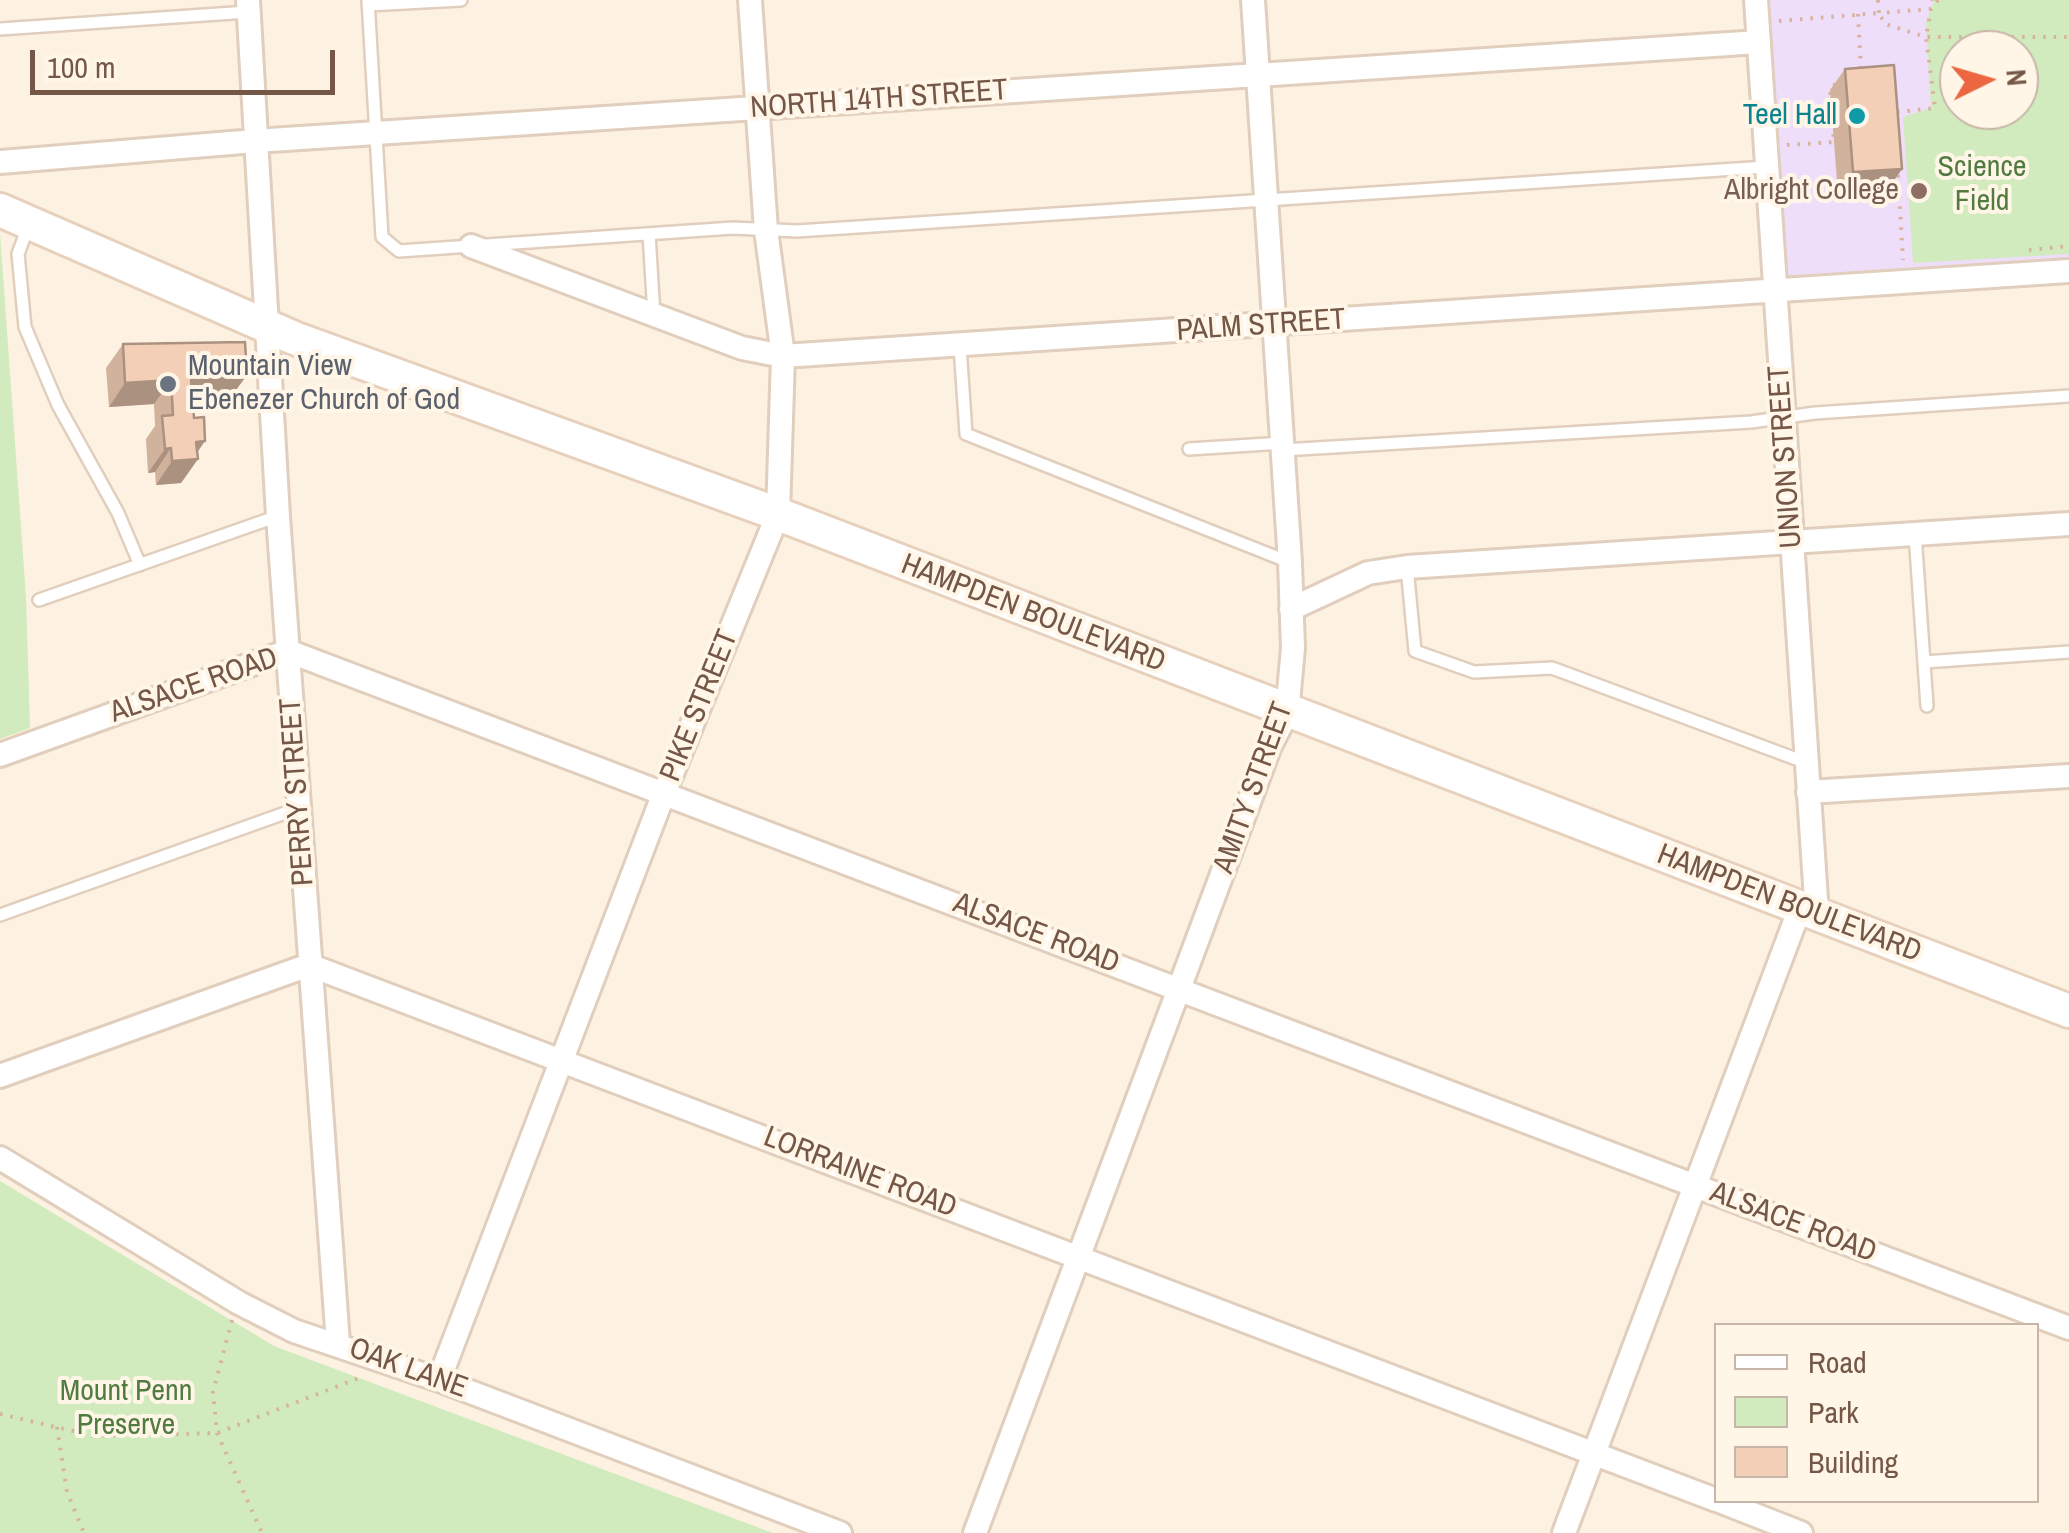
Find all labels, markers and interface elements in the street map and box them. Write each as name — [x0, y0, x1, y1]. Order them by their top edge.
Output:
scale bar — [35, 30, 340, 92]
north arrow — [1939, 30, 2039, 130]
text: 100 m — [47, 47, 115, 87]
text: N — [1997, 68, 2037, 87]
street label: NORTH 14TH STREET — [749, 73, 1009, 127]
place label: Teel Hall — [1743, 98, 1837, 134]
marker: Teel Hall — [1846, 105, 1868, 127]
park label: Science Field — [1938, 150, 2026, 220]
place label: Albright College — [1724, 173, 1899, 209]
marker: Albright College — [1908, 180, 1930, 202]
street label: PALM STREET — [1175, 302, 1347, 350]
place label: Mountain View Ebenezer Church of God — [188, 349, 460, 420]
street label: UNION STREET — [1762, 364, 1810, 550]
marker: Mountain View Ebenezer Church of God — [157, 373, 179, 395]
street label: HAMPDEN BOULEVARD — [896, 547, 1170, 681]
street label: PIKE STREET — [653, 625, 747, 787]
street label: ALSACE ROAD — [105, 640, 283, 732]
street label: PERRY STREET — [273, 697, 323, 887]
street label: AMITY STREET — [1206, 698, 1302, 878]
street label: HAMPDEN BOULEVARD — [1652, 837, 1926, 971]
street label: ALSACE ROAD — [948, 886, 1124, 982]
street label: LORRAINE ROAD — [758, 1120, 962, 1226]
street label: ALSACE ROAD — [1705, 1175, 1881, 1271]
legend — [1714, 1323, 2039, 1503]
street label: OAK LANE — [344, 1331, 472, 1407]
text: Road — [1808, 1342, 1867, 1382]
park label: Mount Penn Preserve — [60, 1374, 192, 1444]
text: Park — [1808, 1392, 1859, 1432]
text: Building — [1808, 1442, 1898, 1482]

